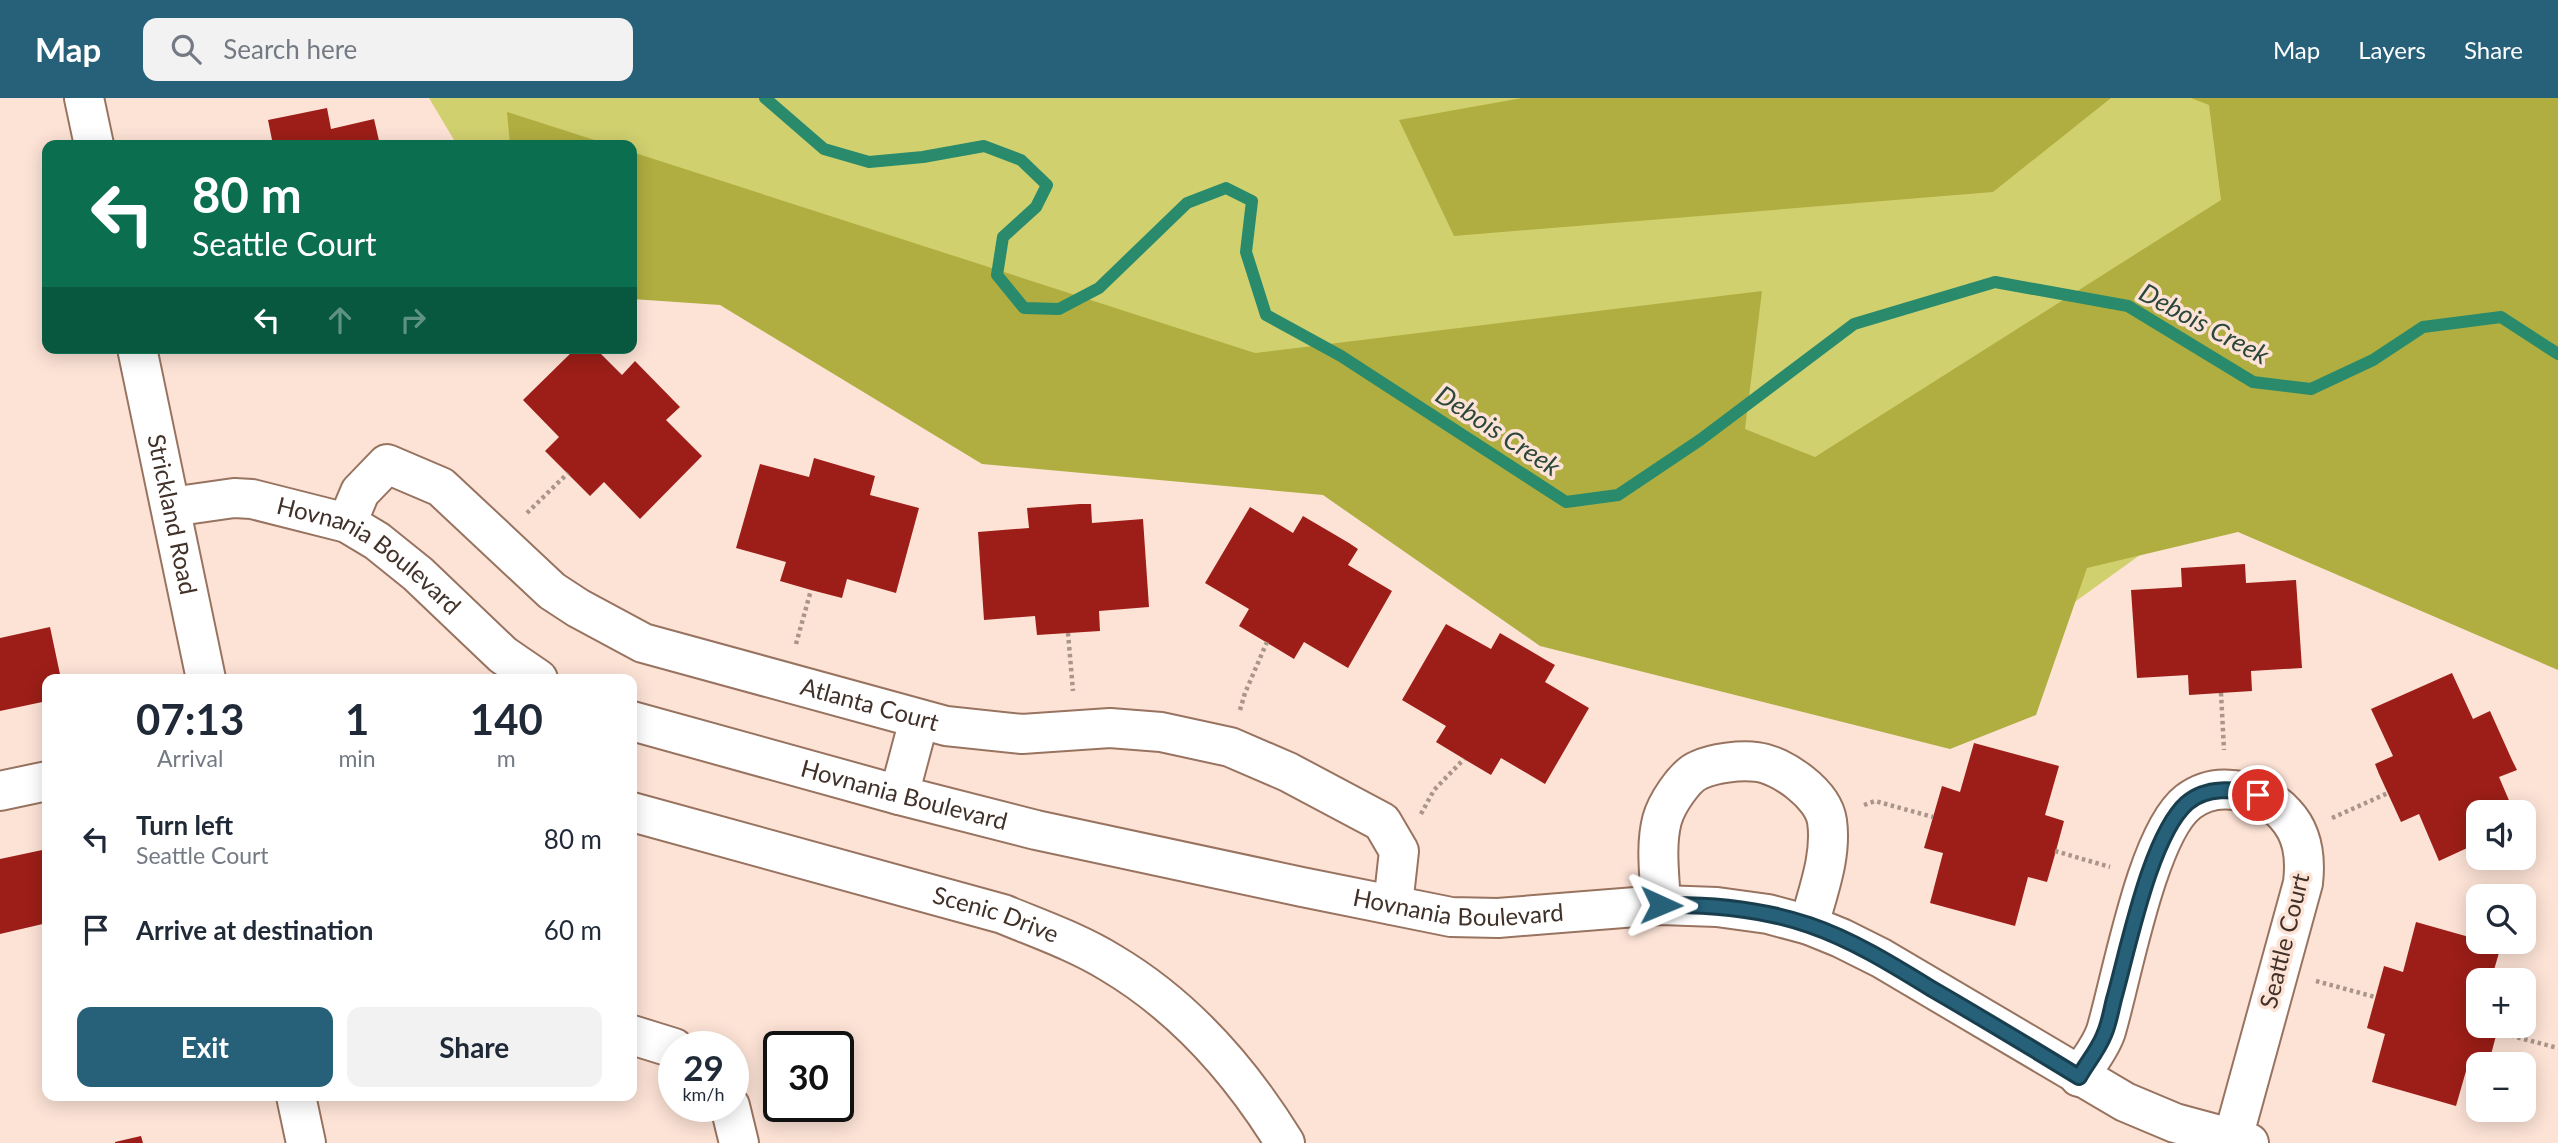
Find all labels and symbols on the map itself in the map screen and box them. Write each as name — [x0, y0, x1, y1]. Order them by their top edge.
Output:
water label: Debois Creek — [2134, 276, 2275, 371]
water label: Debois Creek — [1430, 378, 1567, 483]
street label: Strickland Road — [142, 431, 204, 597]
street label: Hovnania Boulevard — [274, 490, 467, 620]
street label: Atlanta Court — [798, 671, 942, 736]
street label: Hovnania Boulevard — [798, 753, 1011, 835]
pin — [2228, 765, 2288, 825]
position arrow — [1624, 868, 1698, 942]
street label: Seattle Court — [2253, 870, 2314, 1011]
street label: Scenic Drive — [930, 879, 1064, 948]
street label: Hovnania Boulevard — [1351, 882, 1565, 931]
speed limit sign: 30 — [763, 1031, 854, 1122]

